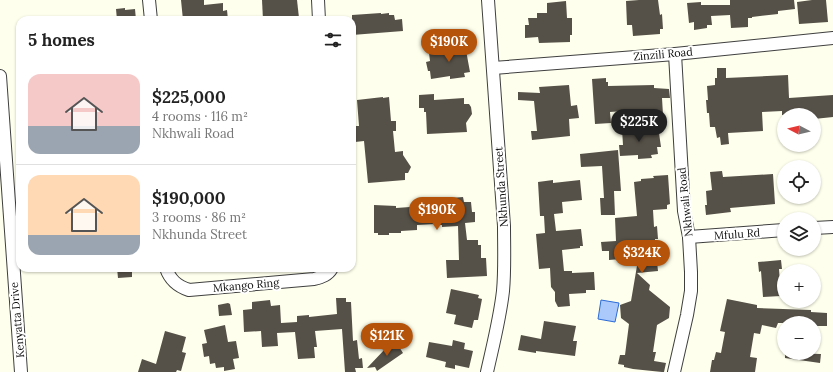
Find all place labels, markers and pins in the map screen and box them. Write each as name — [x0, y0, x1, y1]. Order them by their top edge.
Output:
pin: $190K — [421, 29, 477, 63]
pin: $225K — [611, 109, 667, 143]
pin: $190K — [409, 197, 465, 231]
pin: $324K — [614, 240, 670, 274]
pin: $121K — [359, 323, 415, 357]

